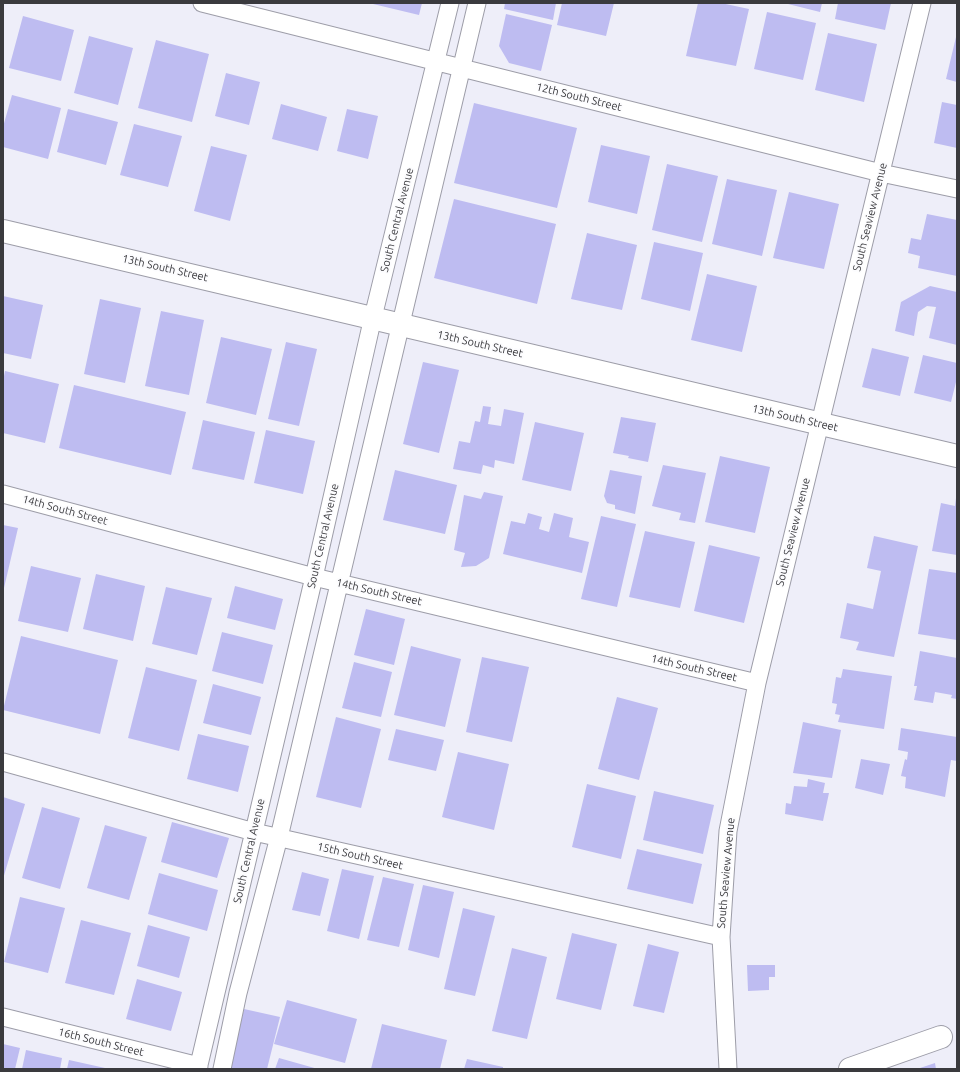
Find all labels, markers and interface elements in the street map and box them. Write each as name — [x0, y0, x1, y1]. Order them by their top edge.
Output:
street label: 12th South Street — [535, 80, 623, 114]
street label: South Seaview Avenue — [850, 161, 890, 273]
street label: South Central Avenue — [378, 166, 416, 274]
street label: 13th South Street — [121, 252, 209, 284]
street label: 13th South Street — [436, 328, 524, 360]
street label: 13th South Street — [751, 402, 839, 434]
street label: South Seaview Avenue — [773, 476, 813, 588]
street label: South Central Avenue — [305, 482, 341, 590]
street label: 14th South Street — [21, 492, 109, 528]
street label: 14th South Street — [335, 576, 423, 608]
street label: 14th South Street — [650, 652, 738, 684]
street label: South Central Avenue — [231, 797, 267, 905]
street label: South Seaview Avenue — [715, 817, 737, 929]
street label: 15th South Street — [316, 840, 404, 872]
street label: 16th South Street — [57, 1025, 145, 1059]

